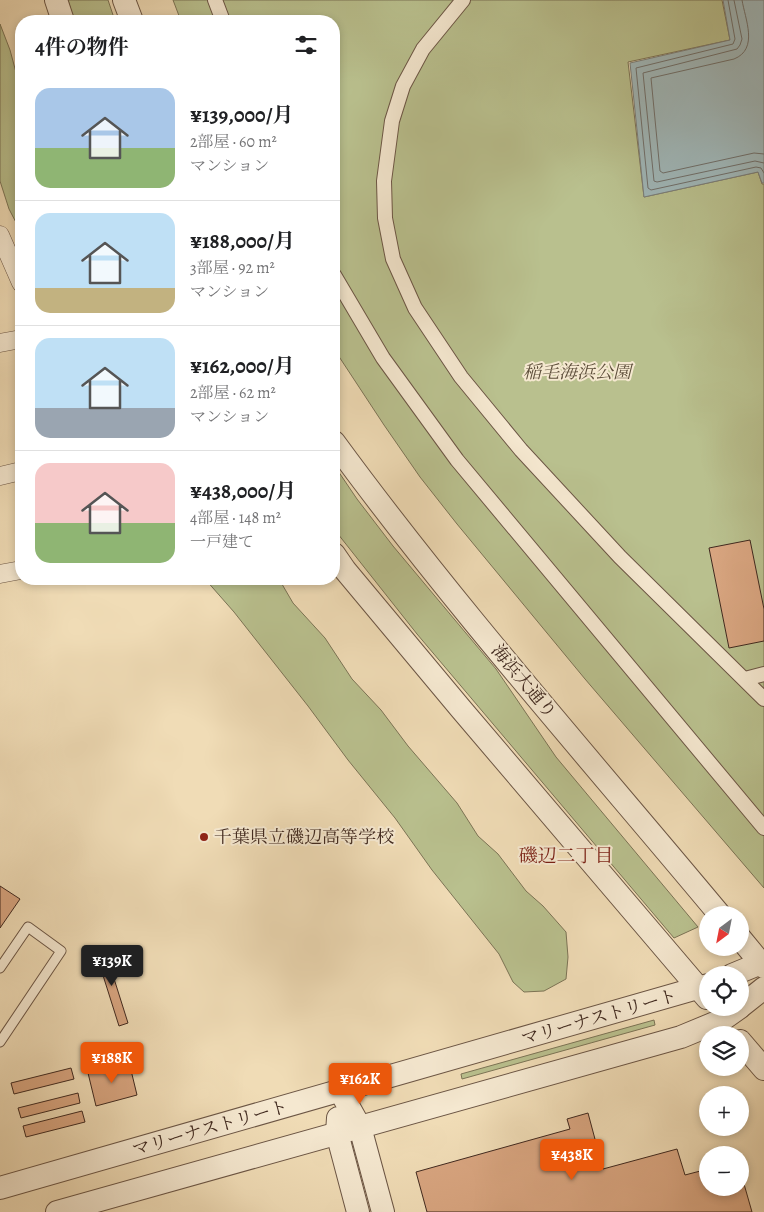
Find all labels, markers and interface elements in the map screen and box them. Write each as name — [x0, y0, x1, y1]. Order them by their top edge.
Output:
icon: filters — [292, 31, 320, 59]
text: 4件の物件 — [35, 33, 129, 61]
text: ¥139,000/月 — [190, 101, 294, 129]
icon: home — [75, 108, 135, 168]
text: 2部屋 · 60 m² — [190, 131, 277, 153]
text: マンション — [190, 155, 269, 177]
text: ¥188,000/月 — [190, 227, 295, 255]
icon: home — [75, 233, 135, 293]
text: 3部屋 · 92 m² — [190, 257, 275, 279]
text: マンション — [190, 281, 269, 303]
text: ¥162,000/月 — [190, 352, 295, 380]
icon: home — [75, 358, 135, 418]
park label: 稲毛海浜公園 — [523, 360, 634, 384]
text: 2部屋 · 62 m² — [190, 382, 276, 404]
text: マンション — [190, 406, 269, 428]
text: ¥438,000/月 — [190, 477, 296, 505]
icon: home — [75, 483, 135, 543]
text: 4部屋 · 148 m² — [190, 507, 281, 529]
text: 一戸建て — [190, 531, 254, 553]
street label: 海浜大通り — [486, 639, 562, 723]
place label: 千葉県立磯辺高等学校 — [214, 825, 394, 849]
marker: 千葉県立磯辺高等学校 — [198, 831, 210, 843]
district label: 磯辺二丁目 — [518, 843, 614, 869]
north arrow — [699, 906, 749, 956]
map controls — [699, 906, 749, 1196]
pin: ¥139K — [77, 944, 147, 987]
text: ¥139K — [92, 950, 132, 972]
button: locate — [699, 966, 749, 1016]
street label: マリーナストリート — [518, 983, 680, 1051]
button: layers — [699, 1026, 749, 1076]
pin: ¥188K — [77, 1042, 147, 1084]
text: ¥188K — [92, 1047, 132, 1069]
pin: ¥162K — [325, 1062, 395, 1105]
text: ¥162K — [340, 1068, 380, 1090]
button: + — [699, 1086, 749, 1136]
street label: マリーナストリート — [129, 1094, 291, 1162]
pin: ¥438K — [537, 1138, 607, 1181]
text: ¥438K — [551, 1144, 593, 1166]
button: − — [699, 1146, 749, 1196]

